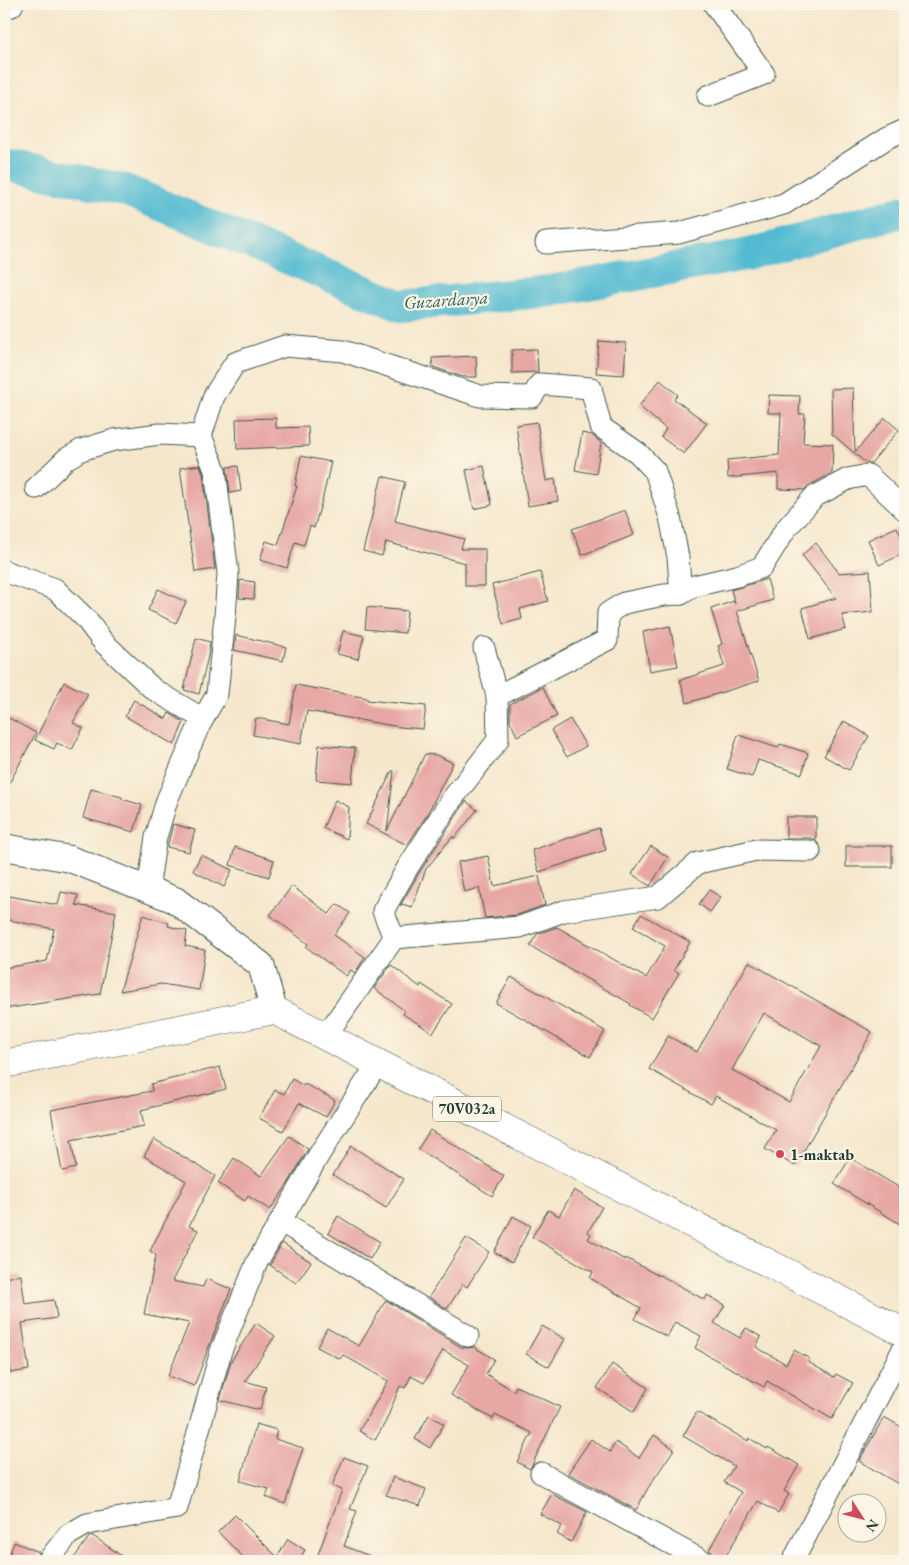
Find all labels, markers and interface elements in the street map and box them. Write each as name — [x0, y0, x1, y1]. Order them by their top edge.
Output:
water label: Guzardarya — [403, 285, 489, 315]
road number: 70V032a — [433, 1096, 501, 1122]
place label: 1-maktab — [790, 1144, 854, 1165]
marker: 1-maktab — [774, 1148, 786, 1160]
north arrow — [836, 1492, 886, 1542]
text: N — [862, 1516, 883, 1536]

